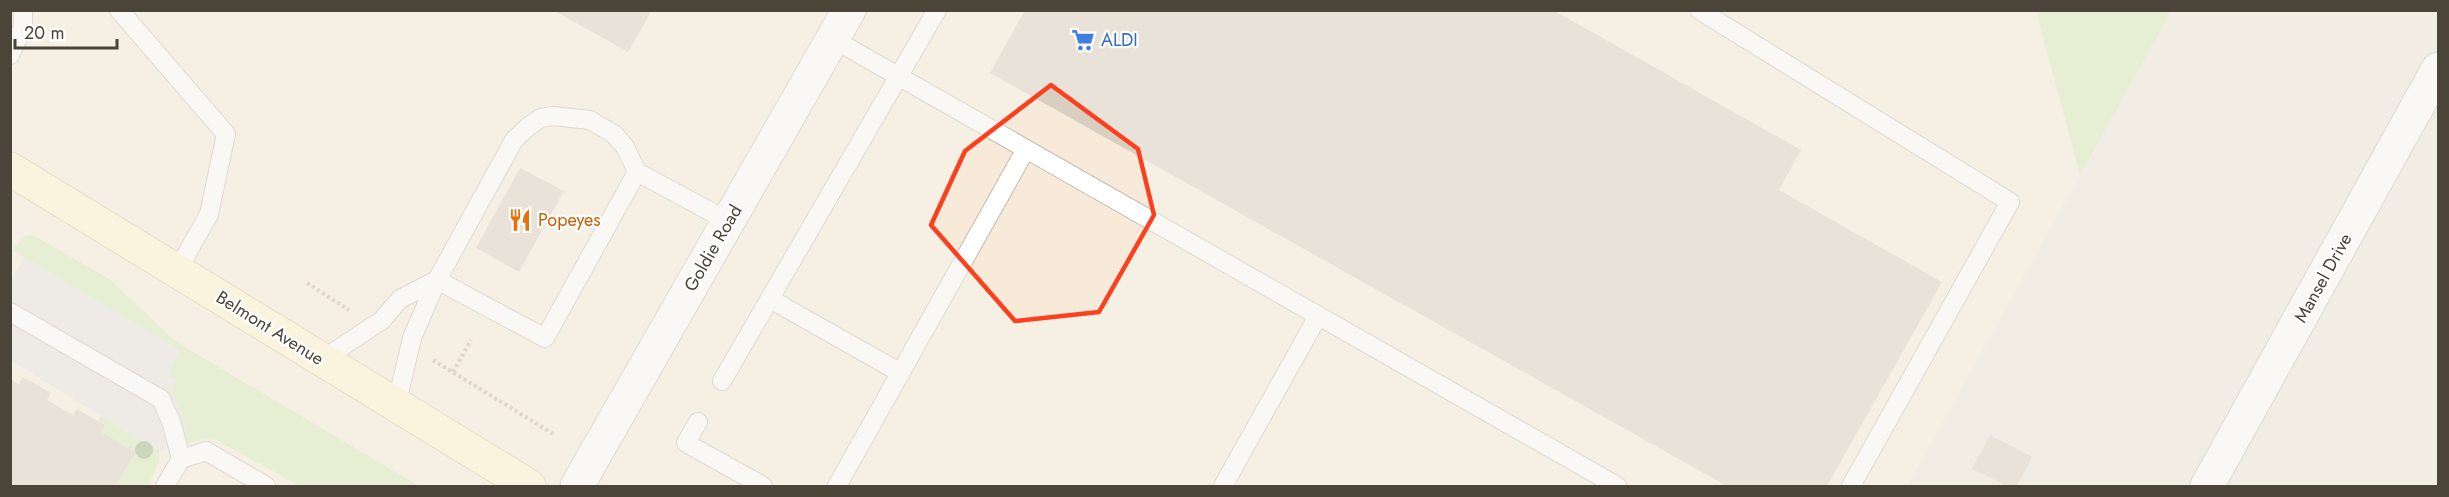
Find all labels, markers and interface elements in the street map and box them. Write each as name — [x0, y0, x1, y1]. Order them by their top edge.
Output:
scale bar — [15, 12, 117, 50]
text: 20 m — [24, 20, 64, 46]
supermarket icon: ALDI — [1070, 27, 1096, 53]
place label: ALDI — [1101, 27, 1138, 53]
street label: Goldie Road — [678, 200, 748, 296]
restaurant icon: Popeyes — [507, 207, 533, 233]
place label: Popeyes — [538, 207, 601, 233]
street label: Mansel Drive — [2288, 229, 2358, 327]
street label: Belmont Avenue — [211, 285, 329, 371]

